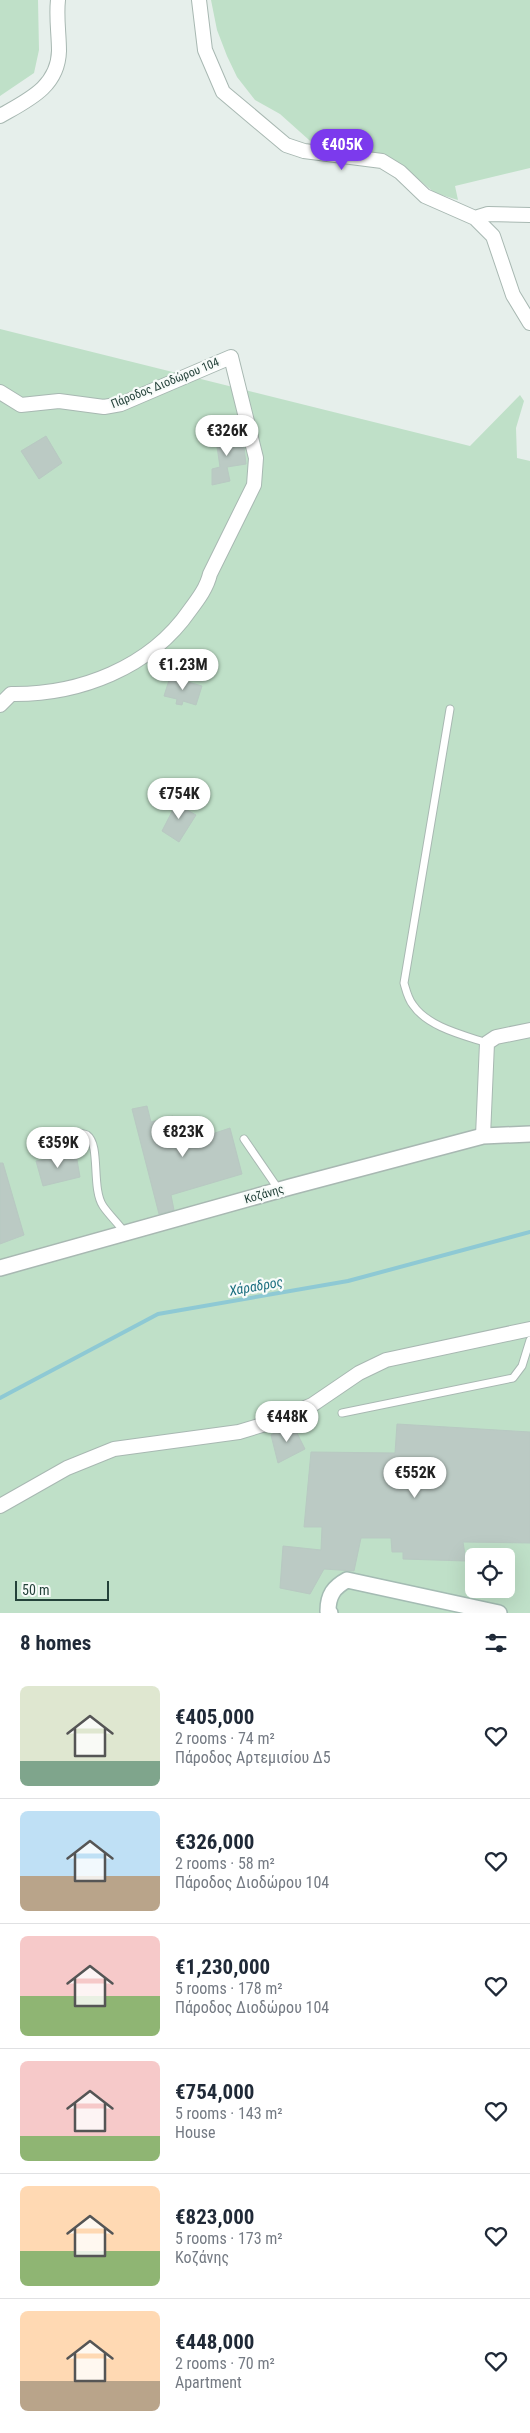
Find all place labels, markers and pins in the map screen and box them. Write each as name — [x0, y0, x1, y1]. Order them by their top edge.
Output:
pin: €405K — [307, 128, 377, 171]
pin: €326K — [192, 414, 262, 457]
pin: €1.23M — [142, 648, 224, 691]
pin: €754K — [144, 778, 214, 820]
pin: €823K — [148, 1116, 218, 1158]
pin: €359K — [23, 1126, 93, 1169]
pin: €448K — [252, 1400, 322, 1443]
pin: €552K — [380, 1456, 450, 1499]

